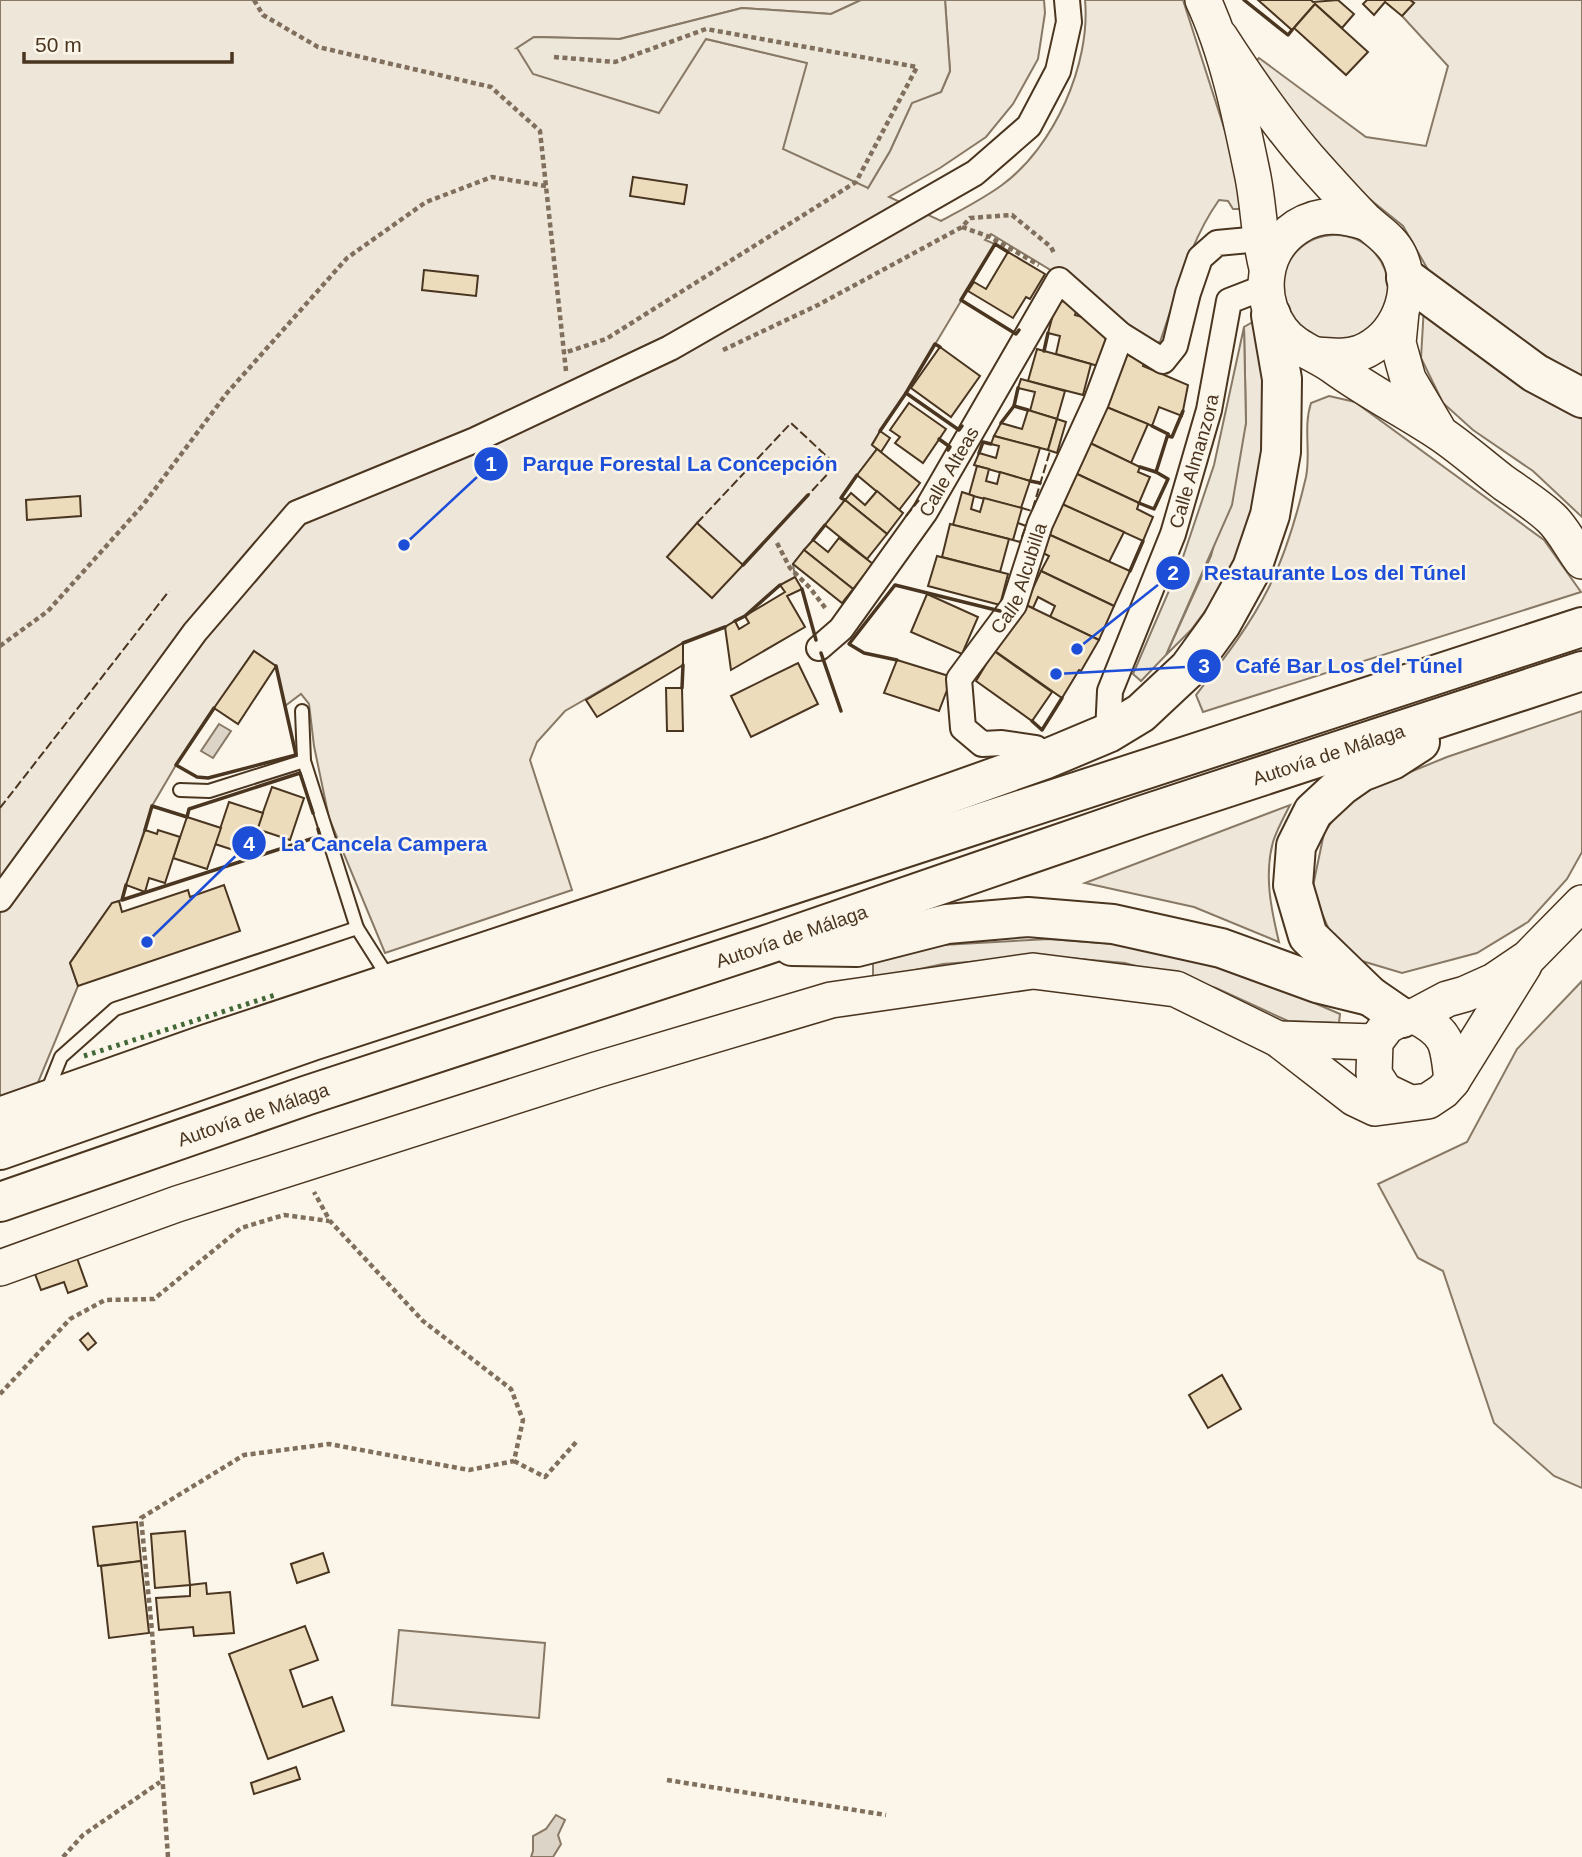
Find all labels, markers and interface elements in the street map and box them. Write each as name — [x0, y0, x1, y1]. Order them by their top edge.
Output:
scale bar — [24, 21, 233, 65]
text: 50 m — [35, 33, 82, 56]
street label: Calle Almanzora — [1165, 392, 1223, 531]
street label: Calle Alteas — [915, 423, 983, 520]
callout: Parque Forestal La Concepción — [474, 443, 852, 485]
text: 1 — [485, 452, 497, 475]
text: Parque Forestal La Concepción — [522, 452, 838, 475]
street label: Calle Alcubilla — [986, 520, 1051, 638]
callout: Restaurante Los del Túnel — [1155, 552, 1481, 594]
text: 2 — [1167, 561, 1179, 584]
text: Restaurante Los del Túnel — [1204, 561, 1466, 584]
callout: Café Bar Los del Túnel — [1186, 645, 1477, 687]
text: 3 — [1198, 654, 1210, 677]
text: Café Bar Los del Túnel — [1235, 654, 1463, 677]
street label: Autovía de Málaga — [1250, 720, 1408, 789]
callout: La Cancela Campera — [232, 822, 501, 864]
text: 4 — [243, 832, 255, 855]
text: La Cancela Campera — [281, 832, 488, 855]
street label: Autovía de Málaga — [713, 901, 870, 972]
street label: Autovía de Málaga — [175, 1079, 332, 1150]

